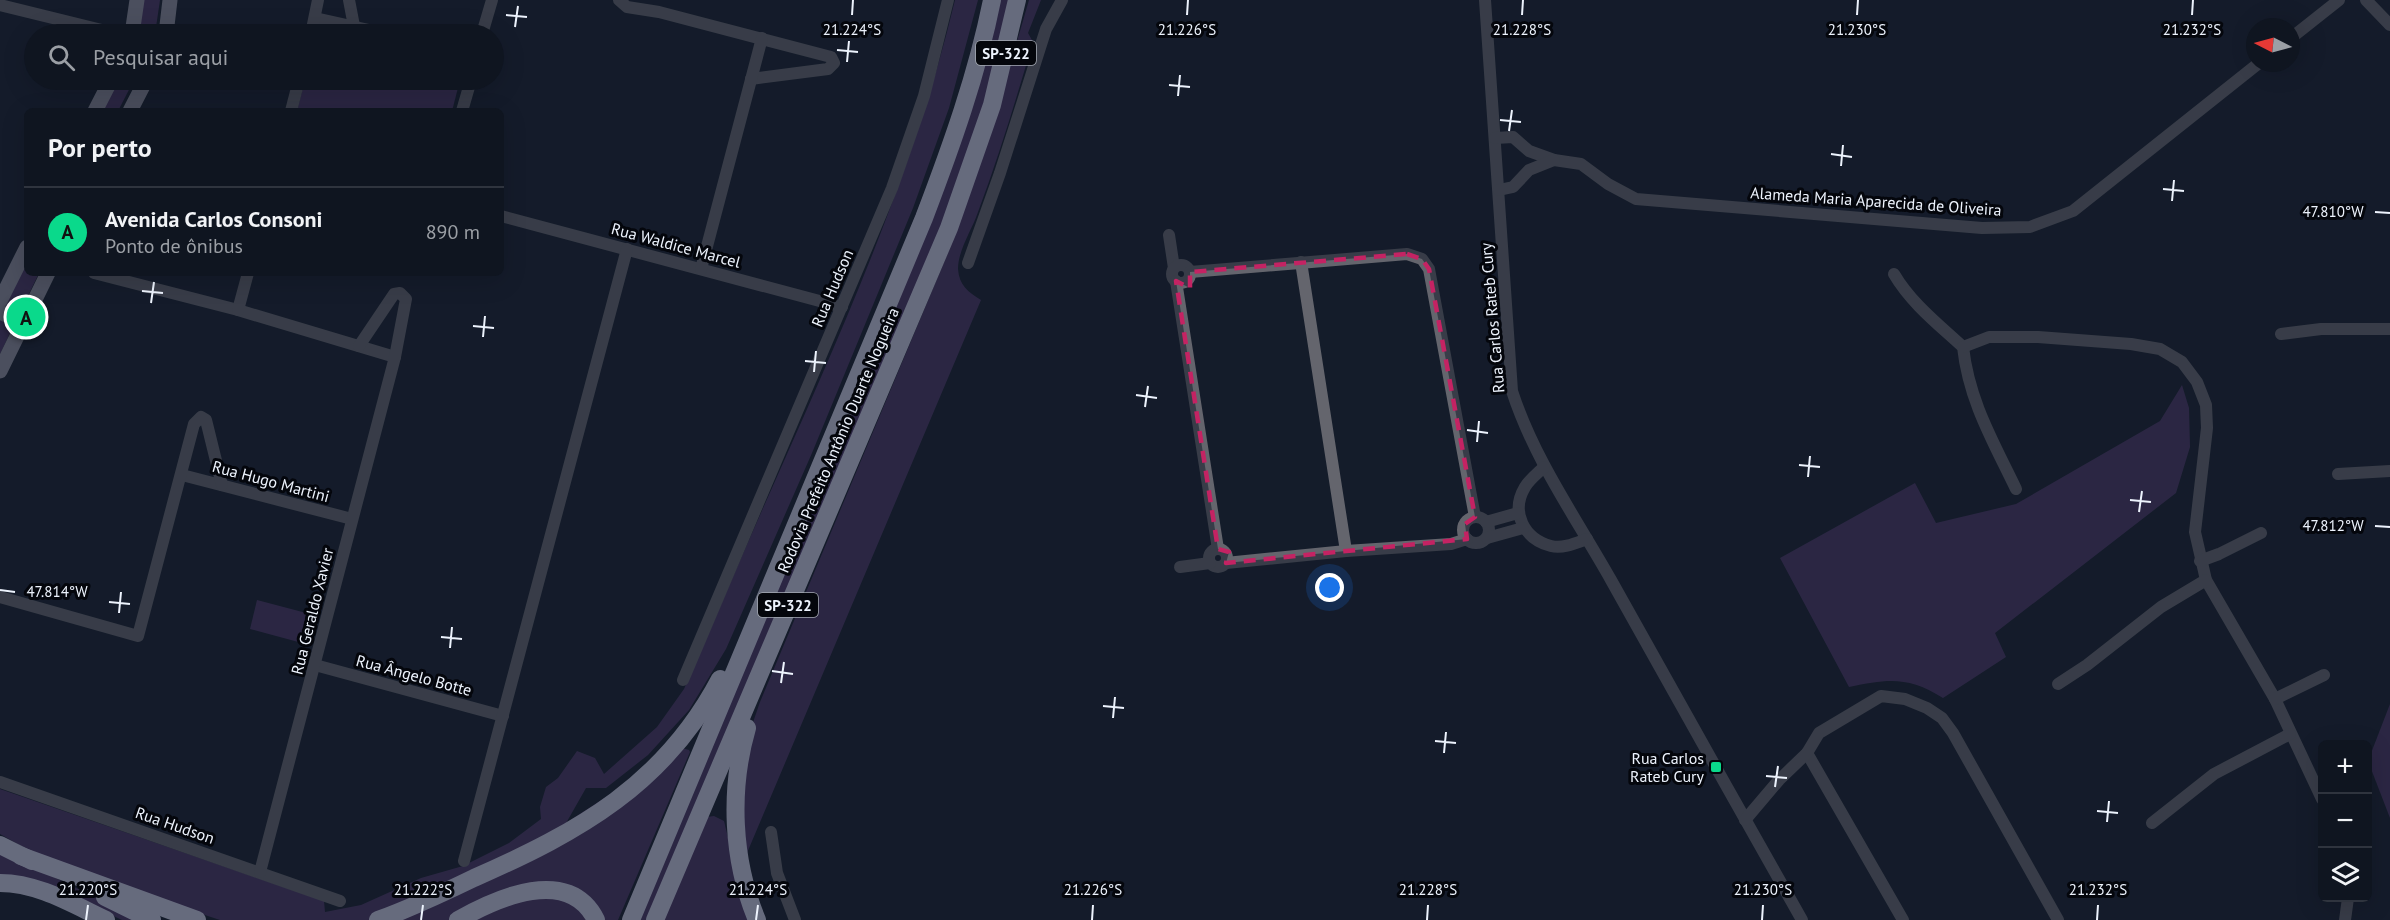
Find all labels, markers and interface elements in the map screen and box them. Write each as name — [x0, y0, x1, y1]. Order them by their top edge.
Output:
north arrow — [2246, 18, 2300, 72]
text: 21.224°S — [823, 20, 881, 39]
text: 21.226°S — [1158, 20, 1216, 39]
text: 21.228°S — [1493, 20, 1551, 39]
text: 21.230°S — [1828, 20, 1886, 39]
text: 21.232°S — [2163, 20, 2221, 39]
search box — [24, 24, 504, 90]
icon: search — [45, 41, 78, 74]
road number: SP-322 — [976, 41, 1036, 65]
text: Pesquisar aqui — [93, 43, 229, 71]
text: Por perto — [48, 131, 152, 164]
street label: Alameda Maria Aparecida de Oliveira — [1750, 182, 2002, 220]
text: 47.810°W — [2302, 202, 2364, 221]
text: Avenida Carlos Consoni — [105, 205, 322, 233]
street label: Rua Waldice Marcel — [609, 218, 743, 272]
text: A — [61, 219, 74, 245]
text: 890 m — [426, 219, 480, 245]
text: Ponto de ônibus — [105, 233, 243, 259]
street label: Rua Carlos Rateb Cury — [1475, 242, 1509, 394]
street label: Rua Hudson — [807, 246, 857, 330]
pin: A — [6, 294, 46, 340]
street label: Rodovia Prefeito Antônio Duarte Nogueira — [773, 304, 903, 576]
street label: Rua Hugo Martini — [210, 456, 332, 506]
text: 47.812°W — [2302, 516, 2364, 535]
street label: Rua Geraldo Xavier — [287, 545, 338, 677]
your location — [1315, 573, 1344, 602]
text: 47.814°W — [26, 582, 88, 601]
road number: SP-322 — [758, 593, 818, 617]
street label: Rua Ângelo Botte — [354, 650, 474, 700]
map controls — [2318, 740, 2372, 902]
button: + — [2318, 740, 2372, 794]
place label: Rua Carlos Rateb Cury — [1630, 748, 1705, 786]
marker: Rua Carlos Rateb Cury — [1709, 760, 1723, 774]
button: − — [2318, 794, 2372, 848]
street label: Rua Hudson — [133, 802, 217, 848]
button: layers — [2318, 848, 2372, 902]
text: 21.220°S — [59, 880, 117, 899]
text: 21.222°S — [394, 880, 452, 899]
text: 21.224°S — [729, 880, 787, 899]
text: 21.226°S — [1064, 880, 1122, 899]
text: 21.228°S — [1399, 880, 1457, 899]
text: 21.230°S — [1734, 880, 1792, 899]
text: 21.232°S — [2069, 880, 2127, 899]

